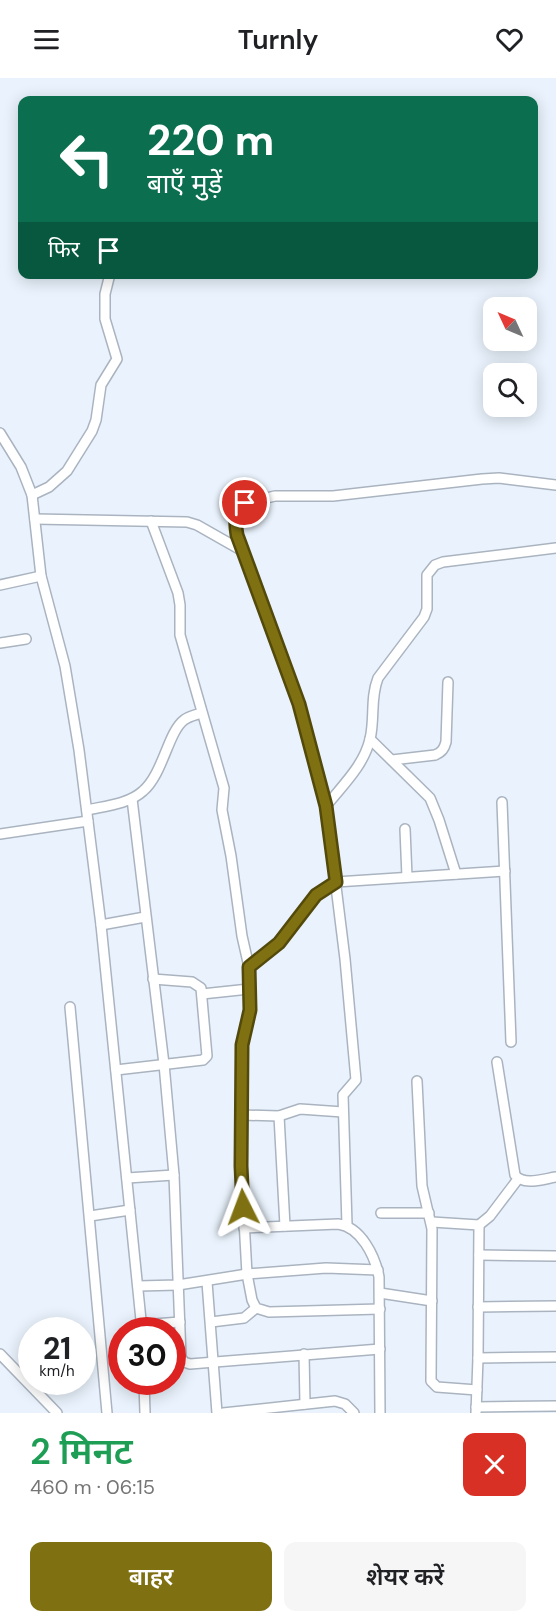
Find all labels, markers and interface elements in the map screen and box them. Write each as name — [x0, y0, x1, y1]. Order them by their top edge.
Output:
text: Turnly — [238, 22, 318, 57]
icon: menu — [30, 23, 63, 56]
icon: heart — [493, 23, 526, 56]
text: 220 m — [147, 113, 274, 168]
icon: left — [48, 120, 126, 198]
text: बाएँ मुड़ें — [147, 166, 222, 201]
icon: arrive — [92, 234, 125, 267]
text: फिर — [48, 235, 80, 264]
north arrow — [483, 297, 537, 351]
map controls — [483, 297, 537, 417]
button: search — [483, 363, 537, 417]
pin — [219, 477, 270, 528]
icon: arrive — [228, 486, 261, 519]
position arrow — [211, 1175, 275, 1239]
speed limit sign: 30 — [108, 1317, 186, 1395]
text: 21 — [43, 1329, 71, 1368]
text: km/h — [39, 1361, 75, 1381]
text: 2 मिनट — [30, 1428, 133, 1475]
button: close — [463, 1433, 526, 1496]
text: 460 m · 06:15 — [30, 1474, 155, 1500]
button: बाहर — [30, 1542, 272, 1611]
button: शेयर करें — [284, 1542, 526, 1611]

